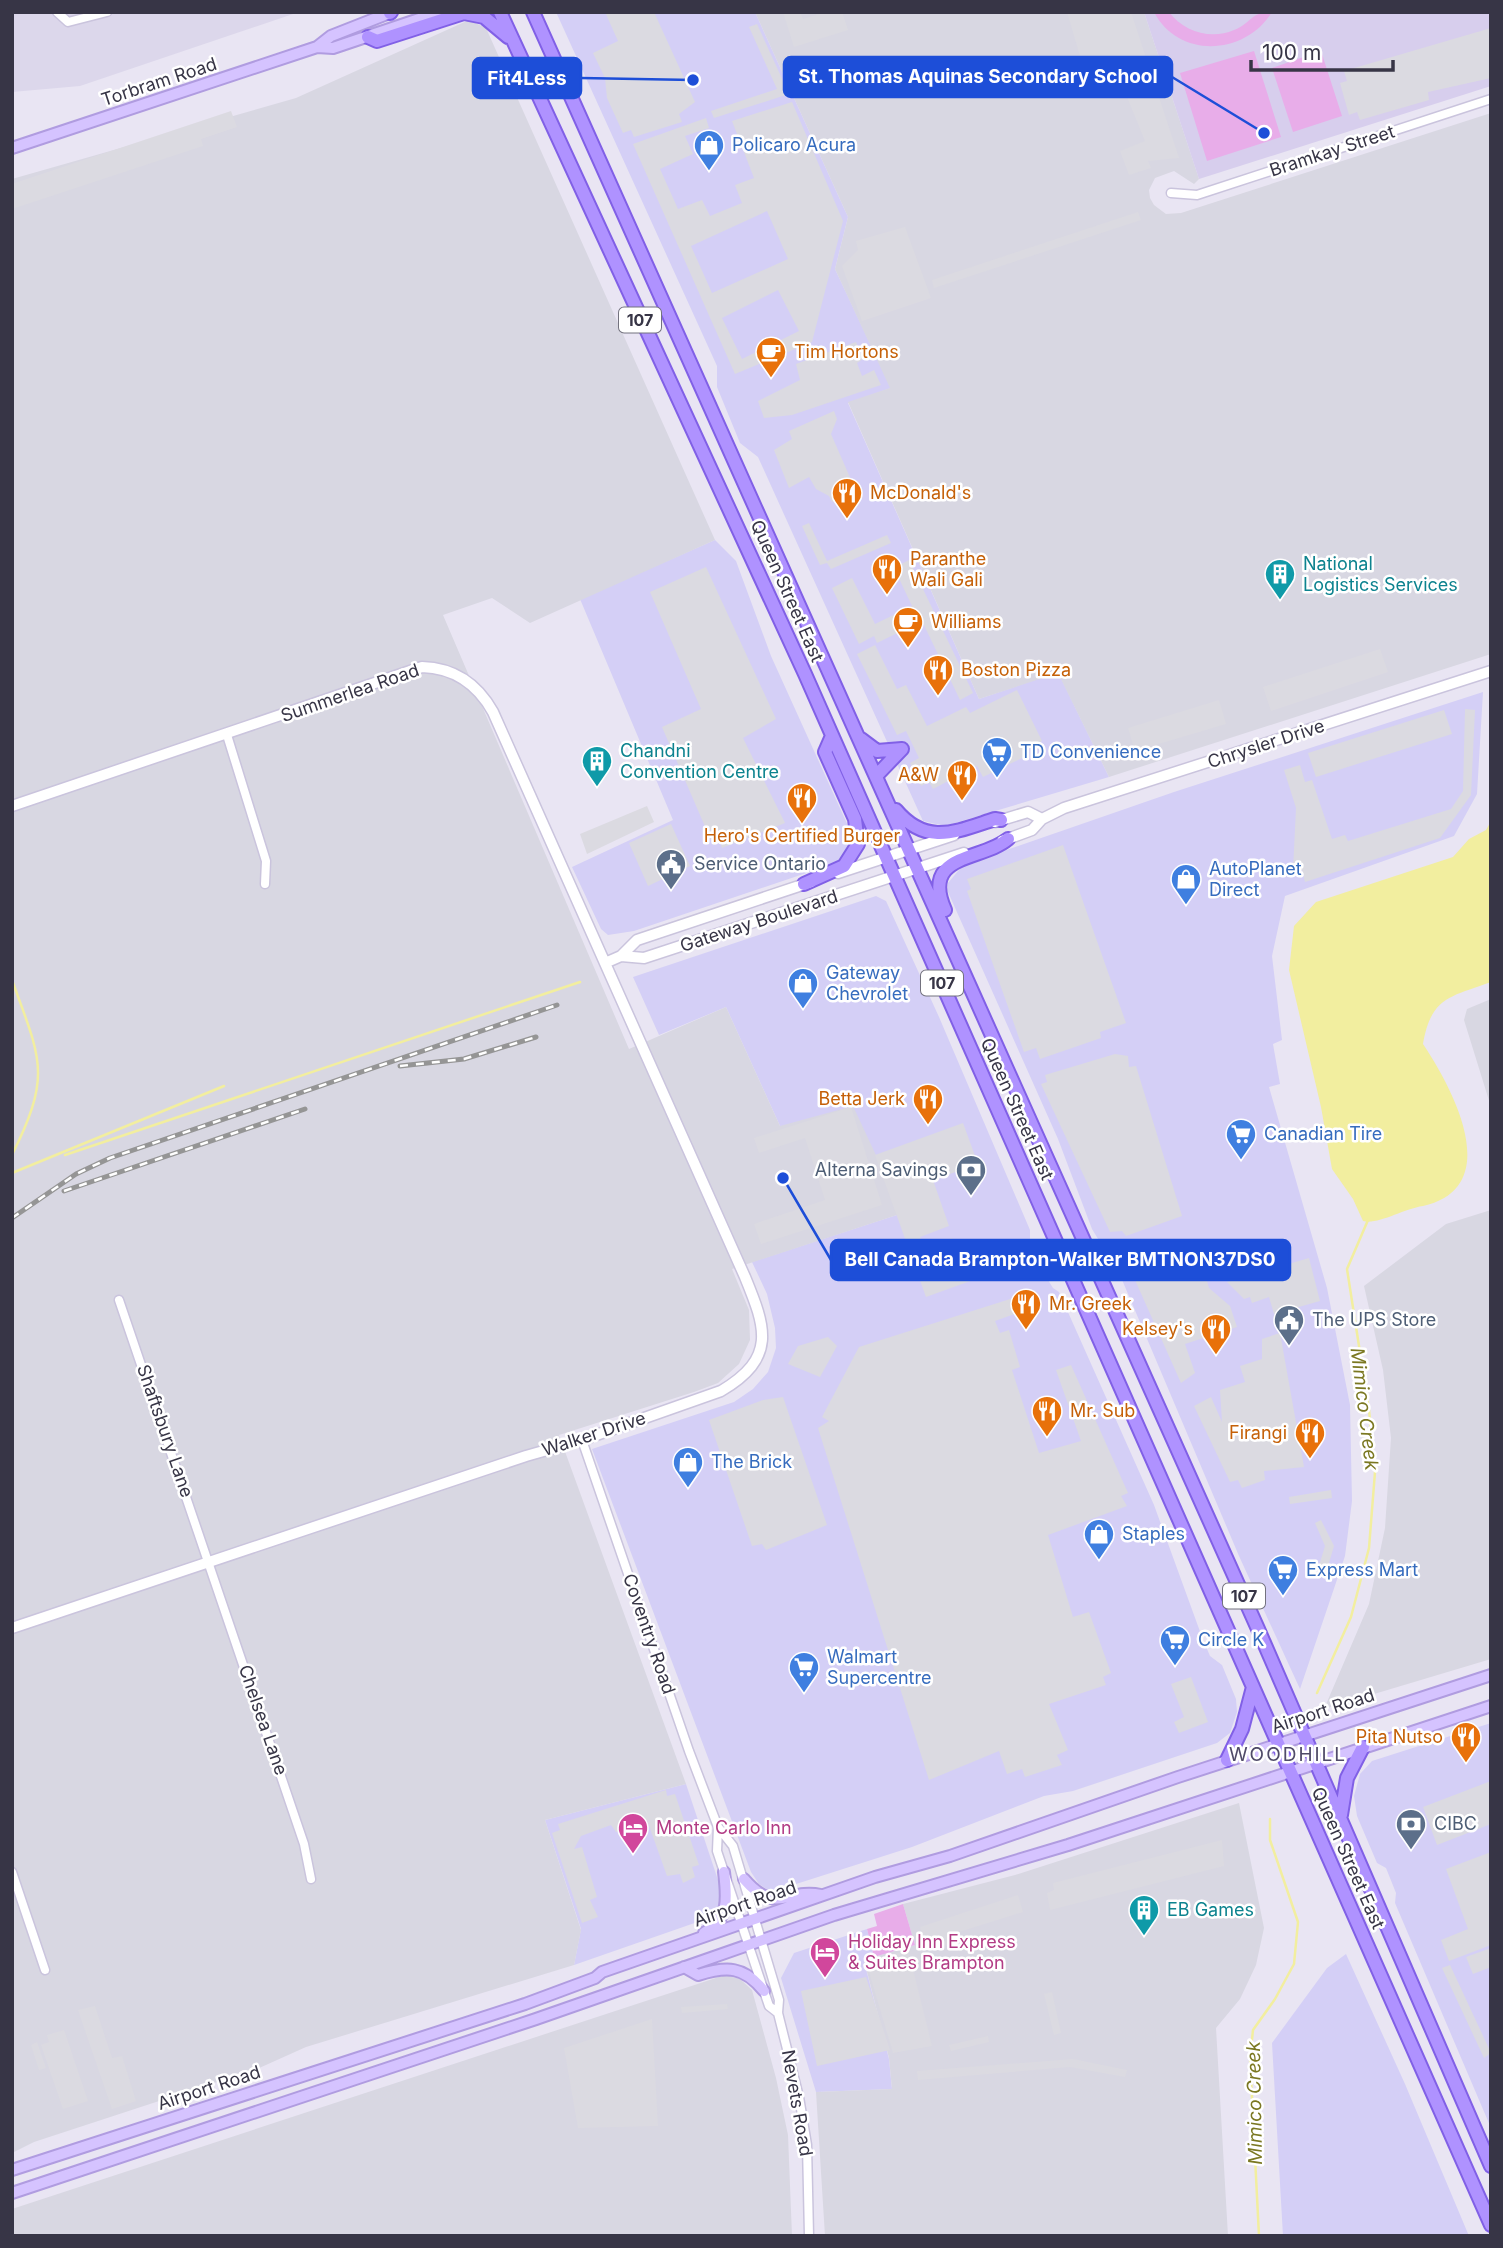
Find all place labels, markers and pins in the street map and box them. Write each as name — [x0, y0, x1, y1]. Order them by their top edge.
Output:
callout: St. Thomas Aquinas Secondary School — [784, 57, 1172, 97]
callout: Fit4Less — [473, 58, 581, 98]
shop icon: Policaro Acura — [692, 128, 726, 172]
place label: Policaro Acura — [732, 134, 856, 155]
cafe icon: Tim Hortons — [754, 335, 788, 379]
place label: Tim Hortons — [794, 341, 899, 362]
restaurant icon: McDonald's — [830, 476, 864, 520]
place label: McDonald's — [870, 482, 971, 503]
place label: Paranthe Wali Gali — [910, 548, 986, 590]
restaurant icon: Paranthe Wali Gali — [870, 552, 904, 596]
place label: National Logistics Services — [1303, 553, 1458, 595]
building icon: National Logistics Services — [1263, 557, 1297, 601]
cafe icon: Williams — [891, 605, 925, 649]
place label: Williams — [931, 611, 1002, 632]
restaurant icon: Boston Pizza — [921, 653, 955, 697]
place label: Boston Pizza — [961, 659, 1071, 680]
supermarket icon: TD Convenience — [980, 735, 1014, 779]
place label: Chandni Convention Centre — [620, 740, 779, 782]
place label: TD Convenience — [1020, 741, 1161, 762]
building icon: Chandni Convention Centre — [580, 744, 614, 788]
restaurant icon: A&W — [945, 758, 979, 802]
place label: A&W — [898, 764, 939, 785]
restaurant icon: Hero's Certified Burger — [785, 781, 819, 825]
place label: Hero's Certified Burger — [704, 825, 901, 846]
public building icon: Service Ontario — [654, 847, 688, 891]
place label: Service Ontario — [694, 853, 826, 874]
place label: AutoPlanet Direct — [1209, 858, 1302, 900]
shop icon: AutoPlanet Direct — [1169, 862, 1203, 906]
place label: Gateway Chevrolet — [826, 962, 908, 1004]
shop icon: Gateway Chevrolet — [786, 966, 820, 1010]
restaurant icon: Betta Jerk — [911, 1082, 945, 1126]
place label: Betta Jerk — [818, 1088, 905, 1109]
supermarket icon: Canadian Tire — [1224, 1117, 1258, 1161]
place label: Canadian Tire — [1264, 1123, 1382, 1144]
bank icon: Alterna Savings — [954, 1153, 988, 1197]
place label: Alterna Savings — [815, 1159, 948, 1180]
callout: Bell Canada Brampton-Walker BMTNON37DS0 — [831, 1240, 1290, 1280]
restaurant icon: Mr. Greek — [1009, 1287, 1043, 1331]
place label: Mr. Greek — [1049, 1293, 1132, 1314]
public building icon: The UPS Store — [1272, 1303, 1306, 1347]
place label: The UPS Store — [1312, 1309, 1436, 1330]
restaurant icon: Kelsey's — [1199, 1312, 1233, 1356]
place label: Kelsey's — [1122, 1318, 1193, 1339]
restaurant icon: Mr. Sub — [1030, 1394, 1064, 1438]
place label: Mr. Sub — [1070, 1400, 1135, 1421]
restaurant icon: Firangi — [1293, 1416, 1327, 1460]
place label: Firangi — [1229, 1422, 1287, 1443]
shop icon: The Brick — [671, 1445, 705, 1489]
place label: The Brick — [711, 1451, 792, 1472]
shop icon: Staples — [1082, 1517, 1116, 1561]
place label: Staples — [1122, 1523, 1185, 1544]
supermarket icon: Express Mart — [1266, 1553, 1300, 1597]
place label: Express Mart — [1306, 1559, 1418, 1580]
supermarket icon: Circle K — [1158, 1623, 1192, 1667]
place label: Circle K — [1198, 1629, 1264, 1650]
place label: Walmart Supercentre — [827, 1646, 931, 1688]
supermarket icon: Walmart Supercentre — [787, 1650, 821, 1694]
restaurant icon: Pita Nutso — [1449, 1720, 1483, 1764]
place label: Pita Nutso — [1356, 1726, 1443, 1747]
bank icon: CIBC — [1394, 1807, 1428, 1851]
hotel icon: Monte Carlo Inn — [616, 1811, 650, 1855]
place label: CIBC — [1434, 1813, 1477, 1834]
place label: Monte Carlo Inn — [656, 1817, 792, 1838]
building icon: EB Games — [1127, 1893, 1161, 1937]
place label: EB Games — [1167, 1899, 1254, 1920]
place label: Holiday Inn Express & Suites Brampton — [848, 1931, 1016, 1973]
hotel icon: Holiday Inn Express & Suites Brampton — [808, 1935, 842, 1979]

